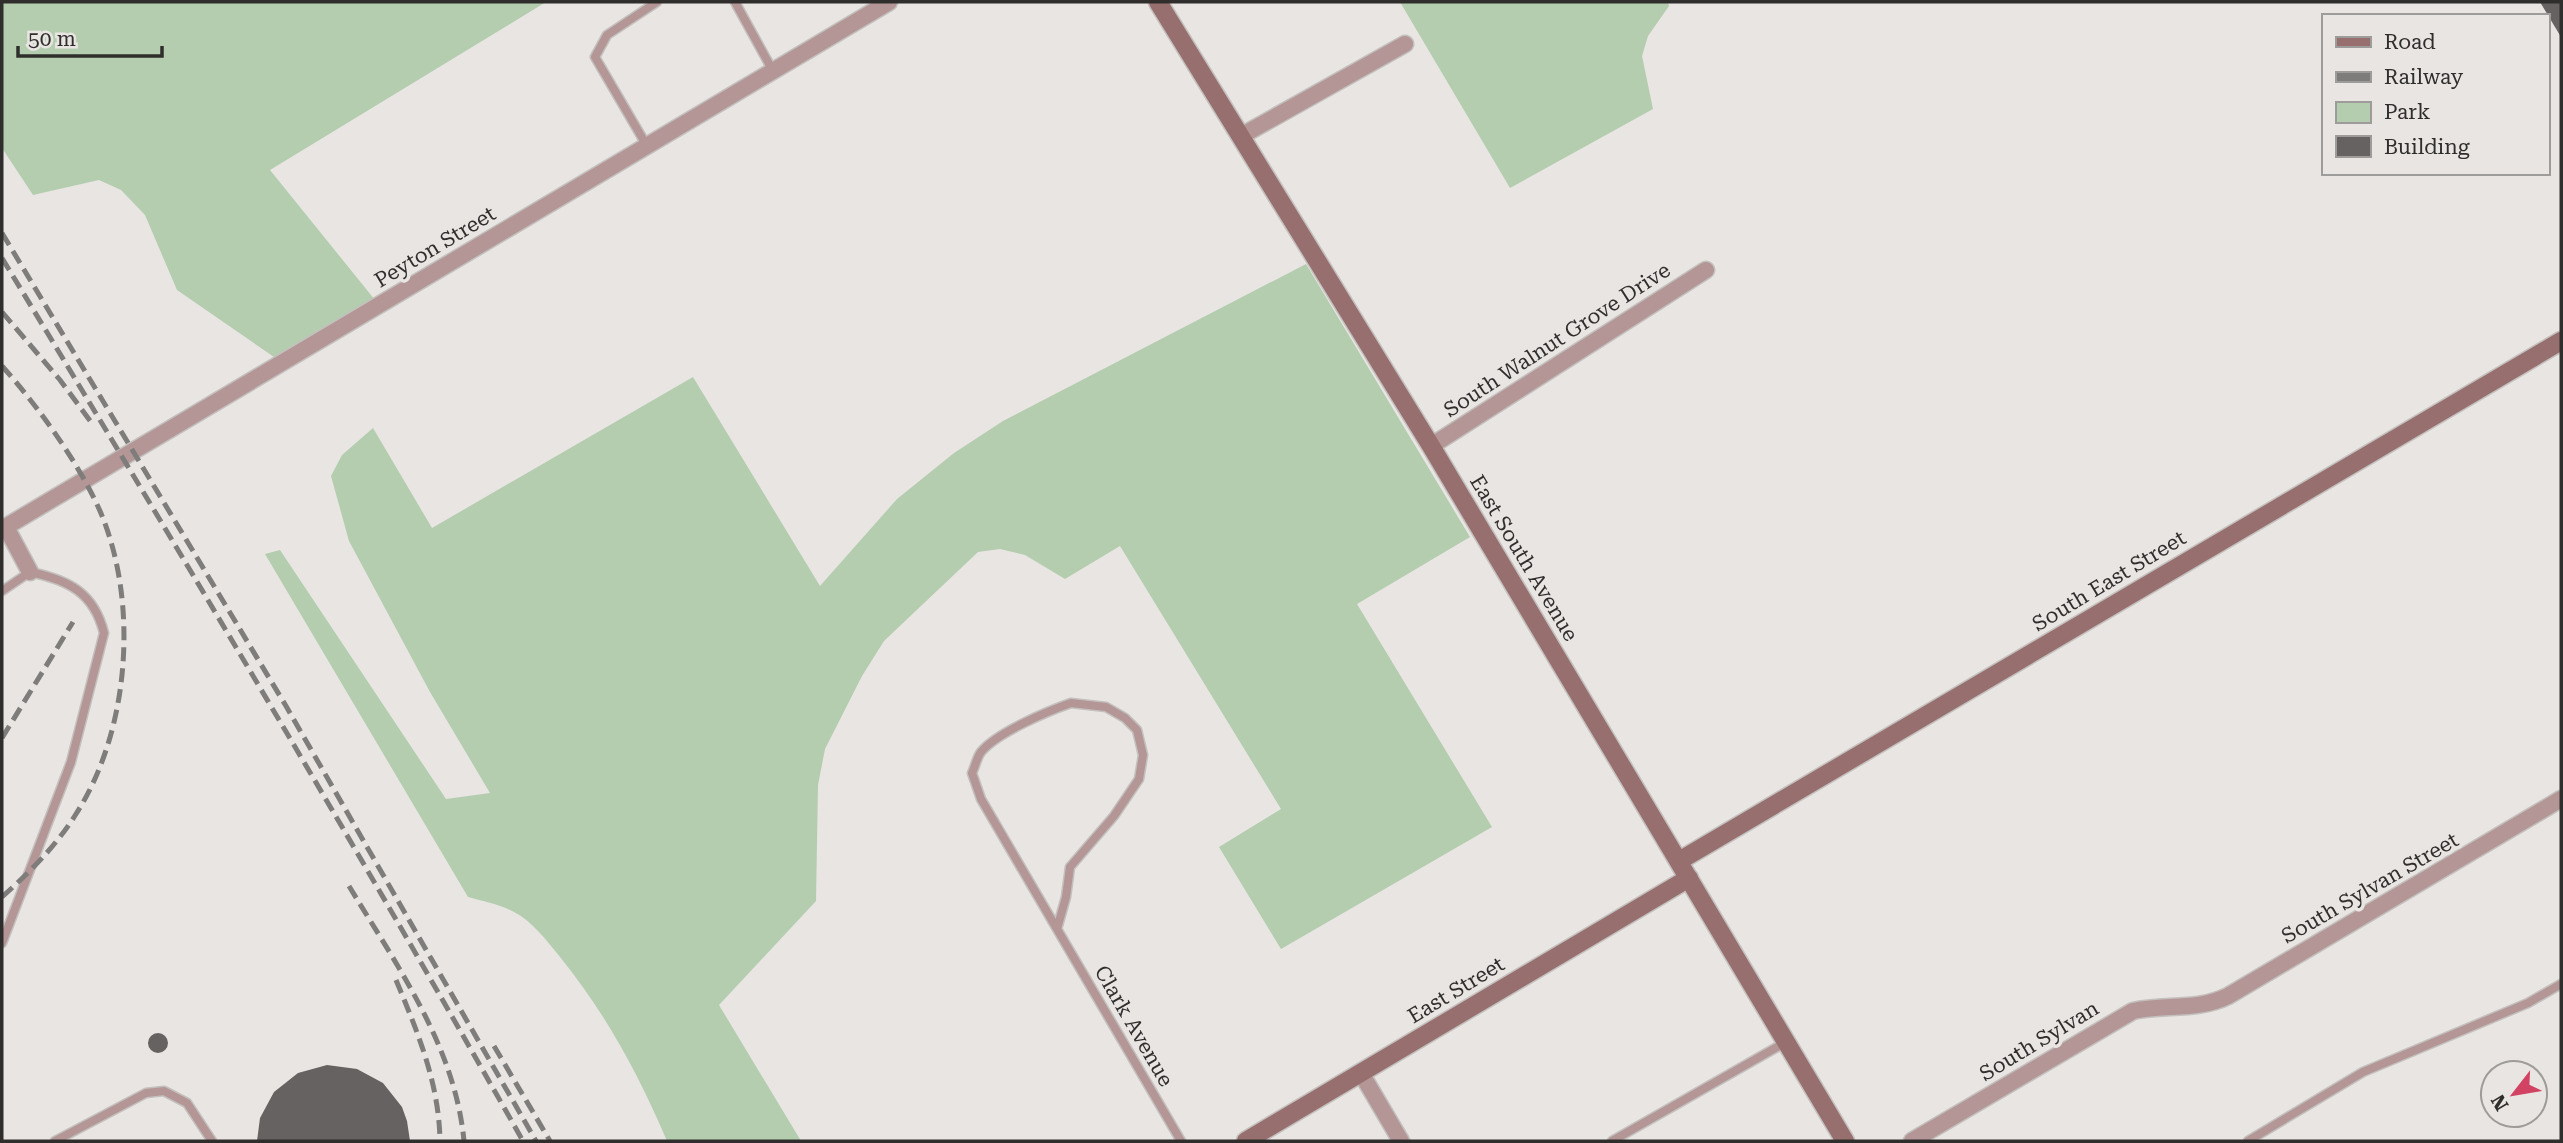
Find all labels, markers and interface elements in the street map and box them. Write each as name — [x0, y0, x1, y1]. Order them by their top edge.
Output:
scale bar — [18, 14, 161, 58]
legend — [2322, 14, 2549, 175]
text: 50 m — [28, 27, 76, 51]
text: Road — [2384, 30, 2436, 54]
text: Railway — [2384, 65, 2464, 89]
text: Park — [2384, 100, 2430, 124]
text: Building — [2384, 135, 2470, 159]
street label: Peyton Street — [370, 201, 500, 293]
street label: South Walnut Grove Drive — [1439, 258, 1675, 422]
street label: East South Avenue — [1465, 471, 1583, 645]
street label: South East Street — [2028, 526, 2190, 636]
street label: South Sylvan Street — [2277, 828, 2463, 948]
street label: East Street — [1403, 952, 1509, 1028]
street label: Clark Avenue — [1090, 961, 1178, 1091]
street label: South Sylvan — [1975, 996, 2103, 1086]
north arrow — [2479, 1059, 2549, 1129]
text: N — [2486, 1090, 2513, 1115]

